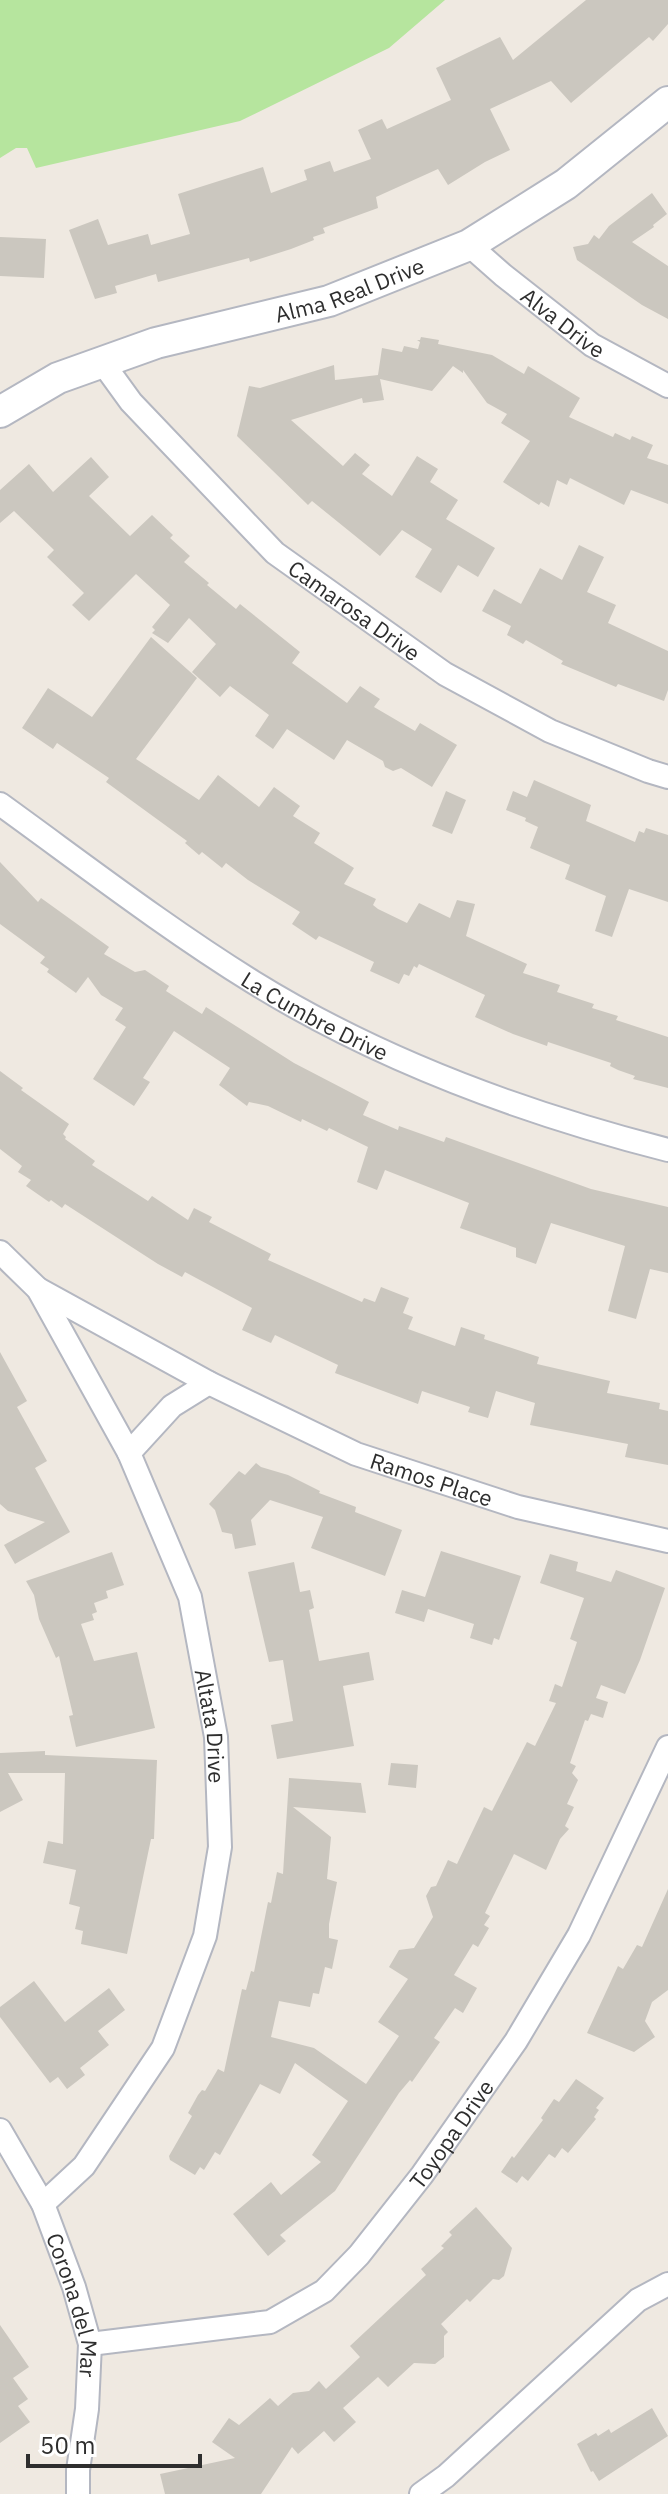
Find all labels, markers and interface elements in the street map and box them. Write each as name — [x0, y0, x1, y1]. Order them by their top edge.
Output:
street label: Alma Real Drive — [272, 250, 428, 328]
street label: Alva Drive — [516, 281, 610, 364]
street label: Camarosa Drive — [283, 553, 427, 667]
street label: La Cumbre Drive — [236, 964, 393, 1066]
street label: Ramos Place — [367, 1445, 497, 1512]
street label: Altata Drive — [189, 1667, 232, 1784]
street label: Toyopa Drive — [402, 2073, 499, 2194]
street label: Corona del Mar — [40, 2229, 105, 2378]
scale bar — [28, 2418, 200, 2468]
text: 50 m — [40, 2429, 95, 2461]

